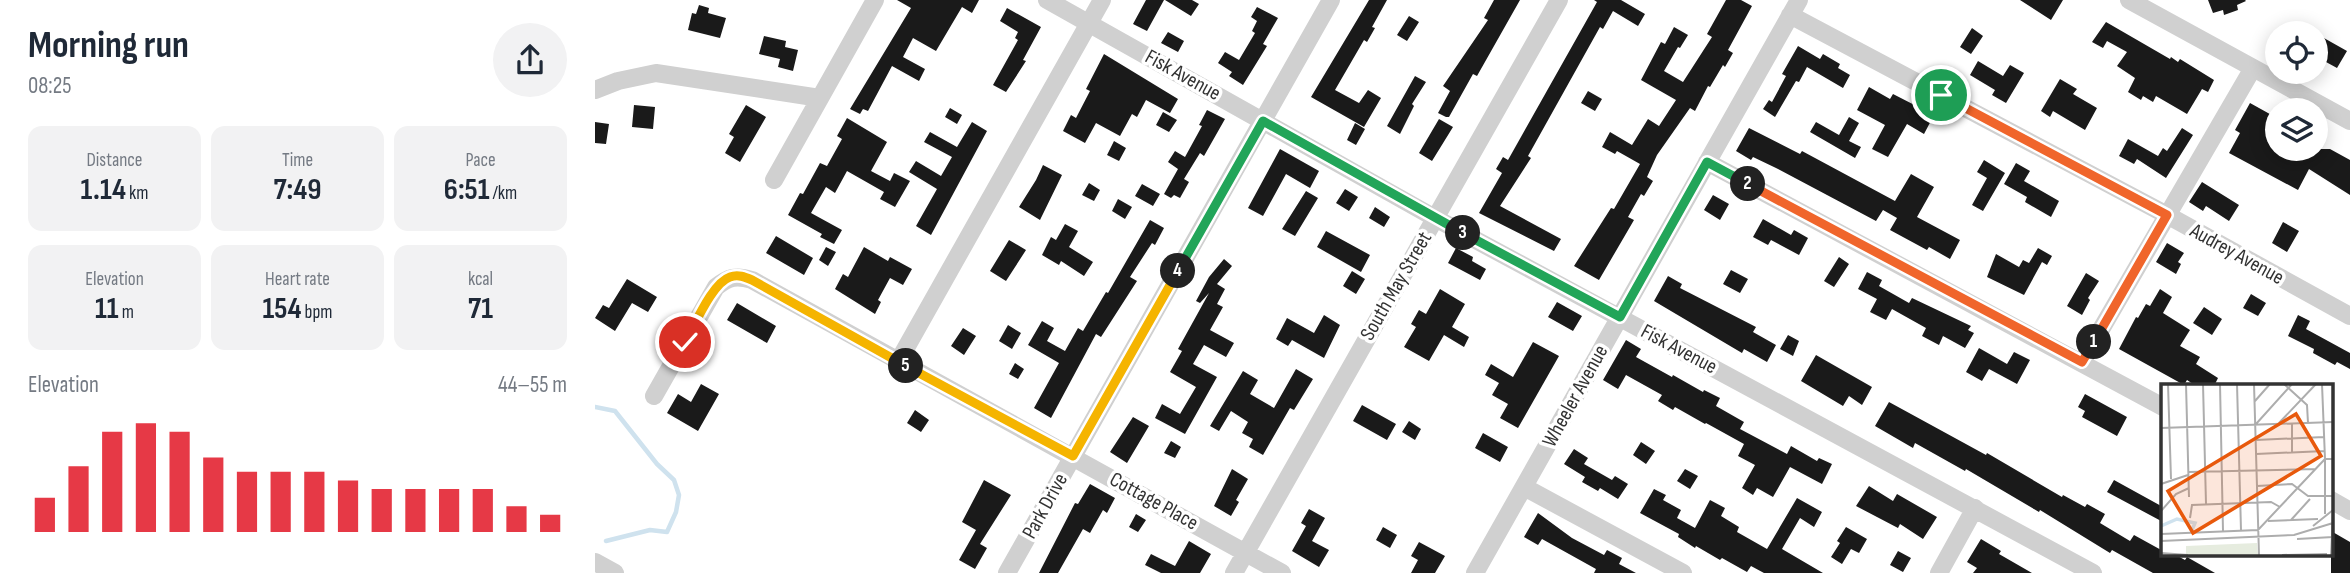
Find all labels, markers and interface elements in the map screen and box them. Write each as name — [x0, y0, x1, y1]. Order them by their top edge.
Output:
map controls — [2265, 21, 2328, 161]
button: locate — [2265, 21, 2328, 84]
text: Morning run — [28, 23, 189, 68]
button: share — [493, 23, 567, 97]
street label: Fisk Avenue — [1141, 44, 1225, 106]
pin — [1911, 65, 1971, 125]
text: 08:25 — [28, 72, 71, 100]
icon: arrive — [1922, 76, 1960, 114]
button: layers — [2265, 98, 2328, 161]
text: Distance — [86, 149, 143, 172]
text: Time — [282, 149, 313, 172]
text: Pace — [465, 149, 496, 172]
pin: 2 — [1731, 166, 1765, 202]
text: 1.14 — [81, 172, 126, 208]
text: 7:49 — [274, 172, 321, 208]
text: 6:51 — [444, 172, 490, 208]
text: 2 — [1743, 172, 1752, 195]
text: km — [126, 182, 149, 205]
text: /km — [490, 182, 517, 205]
pin: 3 — [1445, 216, 1481, 250]
street label: Audrey Avenue — [2185, 218, 2288, 290]
text: 3 — [1458, 221, 1467, 244]
street label: South May Street — [1355, 227, 1437, 345]
pin: 4 — [1161, 254, 1195, 288]
text: 4 — [1173, 259, 1182, 282]
text: Elevation — [85, 268, 144, 291]
text: Heart rate — [265, 268, 330, 291]
text: kcal — [468, 268, 493, 291]
text: 11 — [95, 291, 119, 327]
text: 154 — [263, 291, 302, 327]
text: 71 — [468, 291, 493, 327]
text: m — [119, 301, 134, 324]
text: bpm — [302, 301, 332, 324]
pin — [655, 312, 715, 372]
street label: Fisk Avenue — [1637, 319, 1721, 379]
icon: check — [666, 323, 704, 361]
pin: 1 — [2077, 324, 2111, 360]
text: 1 — [2090, 330, 2097, 353]
street label: Wheeler Avenue — [1537, 341, 1613, 451]
pin: 5 — [889, 348, 923, 384]
text: 5 — [901, 354, 910, 377]
text: Elevation — [28, 371, 99, 399]
text: 44–55 m — [498, 371, 567, 399]
inset map — [2161, 384, 2333, 556]
street label: Cottage Place — [1105, 467, 1203, 535]
street label: Park Drive — [1017, 469, 1073, 543]

